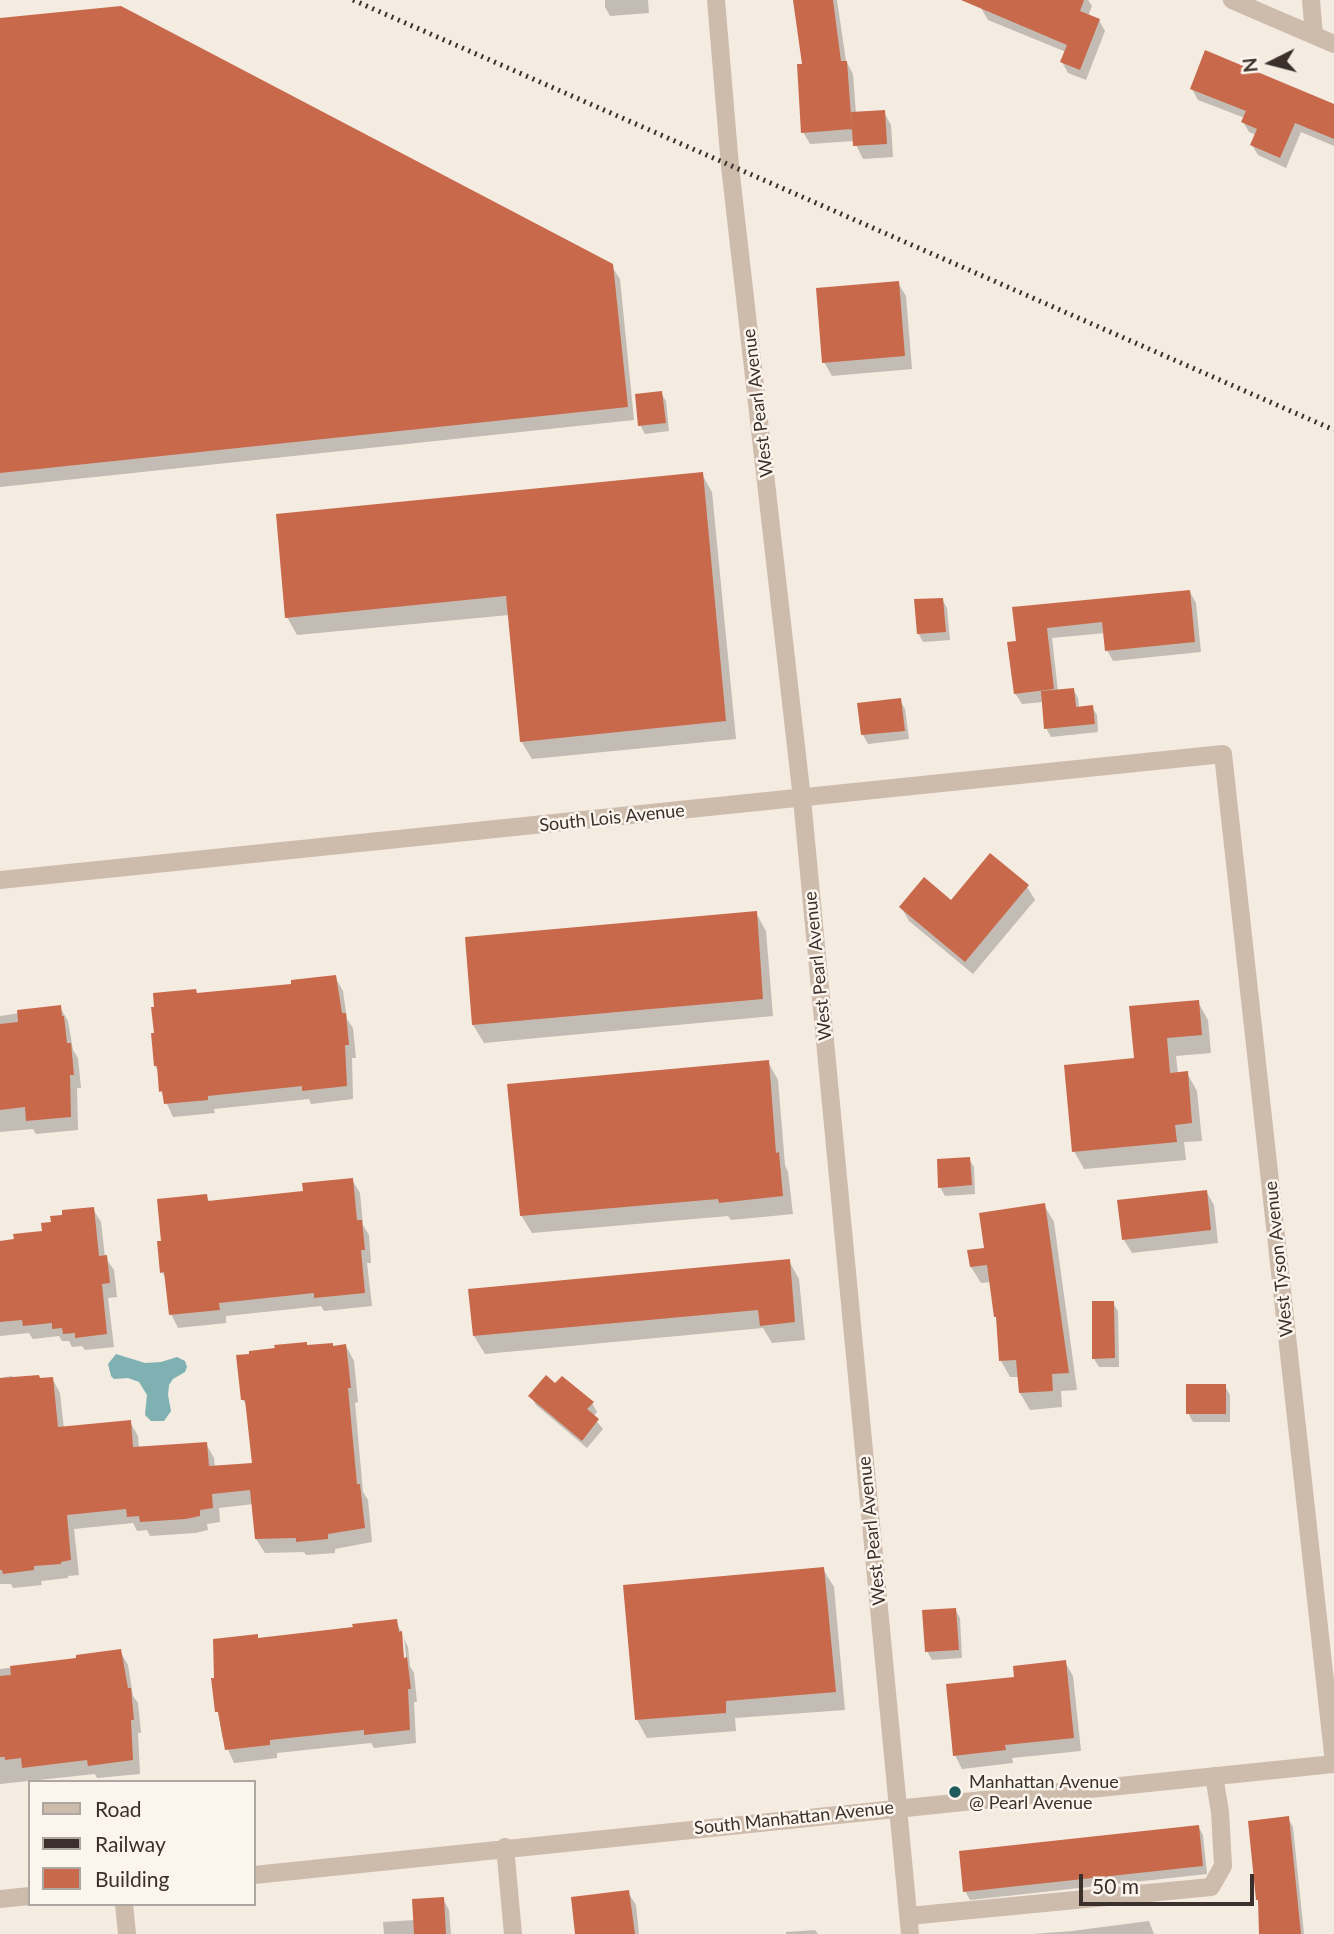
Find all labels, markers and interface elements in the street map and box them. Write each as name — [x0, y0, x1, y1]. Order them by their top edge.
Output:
north arrow — [1236, 28, 1306, 98]
text: N — [1237, 57, 1262, 74]
street label: West Pearl Avenue — [738, 327, 778, 479]
street label: South Lois Avenue — [538, 800, 686, 836]
street label: West Pearl Avenue — [799, 890, 837, 1042]
street label: West Tyson Avenue — [1260, 1180, 1298, 1338]
street label: West Pearl Avenue — [853, 1455, 891, 1607]
place label: Manhattan Avenue @ Pearl Avenue — [969, 1771, 1119, 1814]
legend — [28, 1780, 256, 1906]
marker: Manhattan Avenue @ Pearl Avenue — [947, 1784, 963, 1800]
text: Road — [95, 1796, 142, 1821]
street label: South Manhattan Avenue — [693, 1797, 895, 1839]
text: Railway — [95, 1831, 166, 1856]
scale bar — [1082, 1860, 1257, 1904]
text: Building — [95, 1866, 170, 1891]
text: 50 m — [1092, 1873, 1139, 1898]

